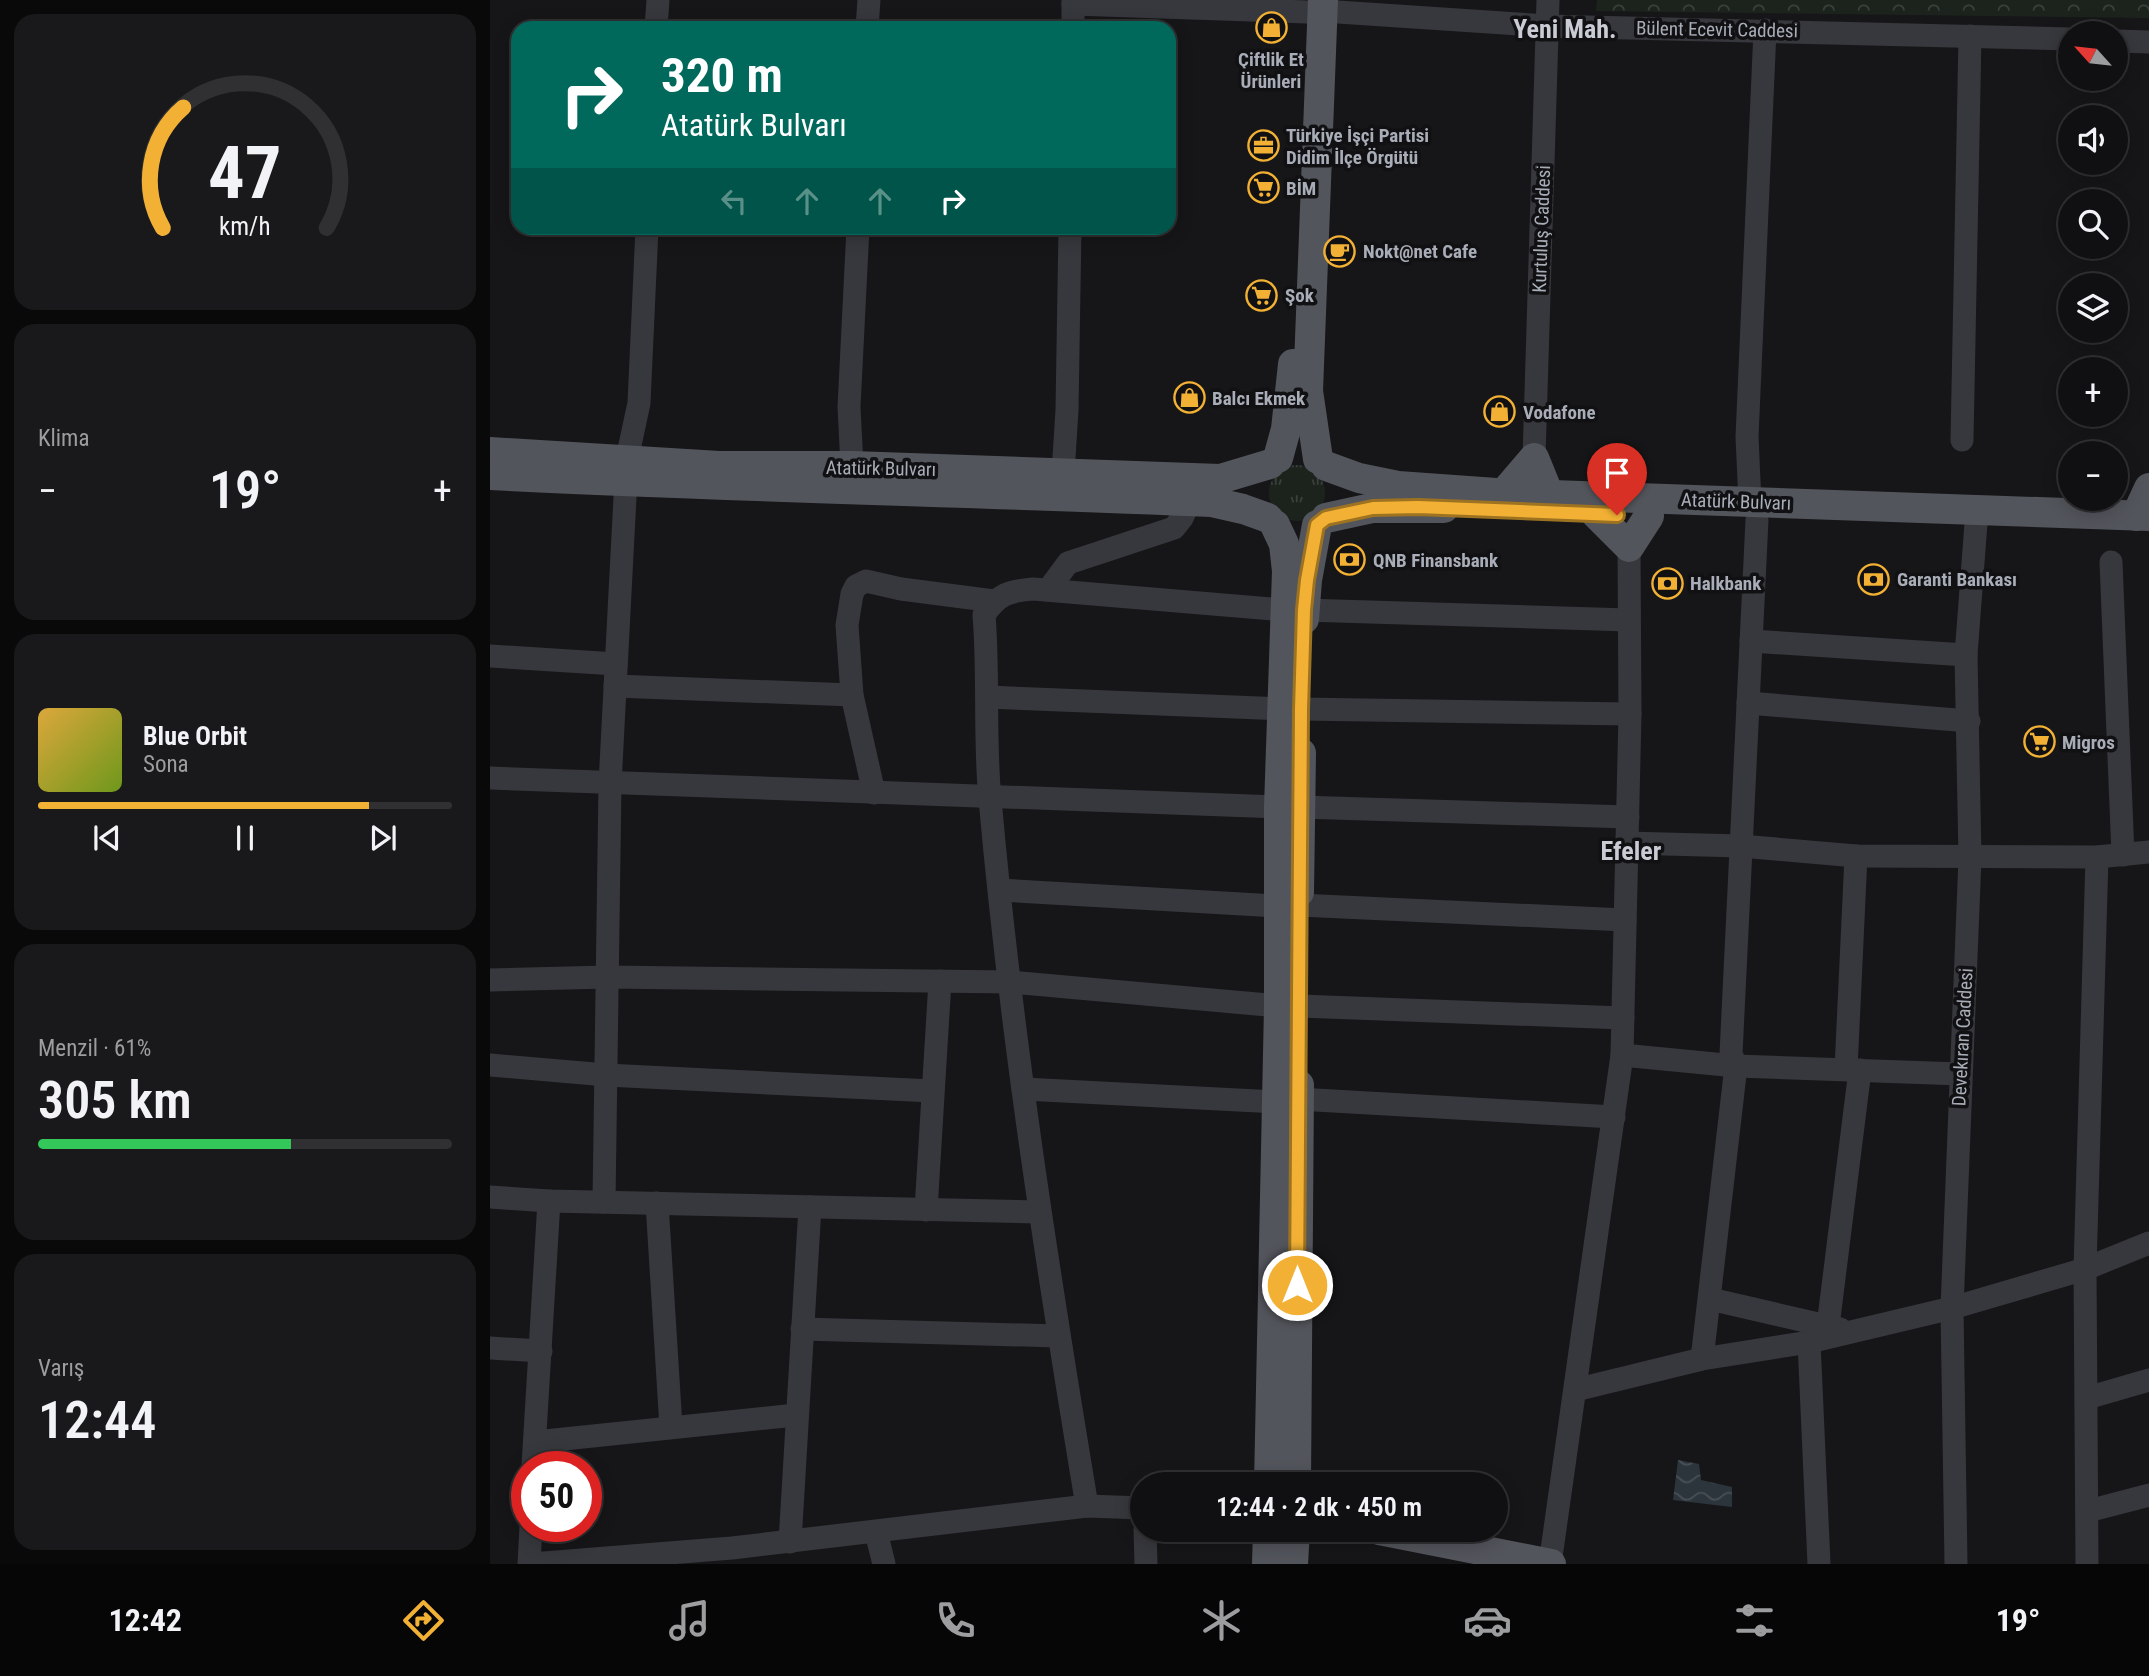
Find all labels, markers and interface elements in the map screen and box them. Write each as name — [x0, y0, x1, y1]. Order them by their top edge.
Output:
shop icon: Çiftlik Et Ürünleri — [1254, 11, 1288, 45]
district label: Yeni Mah. — [1513, 14, 1617, 44]
street label: Bülent Ecevit Caddesi — [1636, 17, 1798, 42]
north arrow — [2058, 21, 2128, 91]
map controls — [2058, 21, 2128, 511]
text: 320 m — [661, 47, 783, 104]
place label: Çiftlik Et Ürünleri — [1238, 48, 1304, 93]
icon: right — [546, 49, 637, 140]
button: sound — [2058, 105, 2128, 175]
text: Atatürk Bulvarı — [661, 106, 847, 144]
place label: Türkiye İşçi Partisi Didim İlçe Örgütü — [1286, 124, 1429, 169]
office icon: Türkiye İşçi Partisi Didim İlçe Örgütü — [1246, 129, 1280, 163]
text: 47 — [208, 130, 282, 216]
street label: Kurtuluş Caddesi — [1528, 165, 1555, 293]
supermarket icon: BİM — [1246, 171, 1280, 205]
place label: BİM — [1286, 177, 1316, 200]
icon: left — [715, 182, 753, 220]
icon: ahead — [788, 182, 826, 220]
icon: ahead — [861, 182, 899, 220]
icon: right — [934, 182, 972, 220]
button: search — [2058, 189, 2128, 259]
text: km/h — [219, 212, 271, 241]
cafe icon: Nokt@net Cafe — [1323, 234, 1357, 268]
place label: Nokt@net Cafe — [1363, 240, 1477, 263]
button: layers — [2058, 273, 2128, 343]
supermarket icon: Şok — [1245, 278, 1279, 312]
place label: Şok — [1285, 284, 1315, 307]
button: + — [2058, 357, 2128, 427]
shop icon: Balcı Ekmek — [1172, 381, 1206, 415]
place label: Balcı Ekmek — [1212, 387, 1306, 410]
shop icon: Vodafone — [1483, 395, 1517, 429]
place label: Vodafone — [1523, 401, 1596, 424]
text: Klima — [38, 425, 89, 452]
button: − — [2058, 441, 2128, 511]
pin — [1587, 443, 1647, 515]
icon: arrive — [1598, 454, 1636, 492]
street label: Atatürk Bulvarı — [826, 456, 936, 481]
text: 19° — [209, 460, 281, 521]
text: − — [38, 469, 57, 513]
text: + — [433, 469, 452, 513]
street label: Atatürk Bulvarı — [1680, 488, 1792, 515]
bank icon: QNB Finansbank — [1333, 543, 1367, 577]
place label: QNB Finansbank — [1373, 549, 1499, 572]
bank icon: Garanti Bankası — [1857, 562, 1891, 596]
bank icon: Halkbank — [1650, 566, 1684, 600]
place label: Garanti Bankası — [1897, 568, 2017, 591]
place label: Halkbank — [1690, 572, 1762, 595]
text: Blue Orbit — [143, 721, 247, 751]
supermarket icon: Migros — [2022, 725, 2056, 759]
place label: Migros — [2062, 731, 2115, 754]
text: Sona — [143, 751, 189, 778]
icon: previous — [88, 819, 126, 857]
icon: pause — [226, 819, 264, 857]
icon: next — [364, 819, 402, 857]
district label: Efeler — [1601, 836, 1662, 866]
street label: Devekıran Caddesi — [1947, 967, 1978, 1107]
text: Menzil · 61% — [38, 1035, 151, 1062]
text: 305 km — [38, 1070, 192, 1131]
position arrow — [1260, 1248, 1334, 1322]
text: Varış — [38, 1355, 84, 1382]
text: 12:44 — [38, 1390, 156, 1451]
speed limit sign: 50 — [511, 1451, 602, 1542]
text: 12:44 · 2 dk · 450 m — [1216, 1492, 1422, 1522]
icon: directions — [399, 1596, 448, 1645]
icon: music — [665, 1596, 714, 1645]
icon: phone — [931, 1596, 980, 1645]
icon: climate — [1197, 1596, 1246, 1645]
icon: car — [1463, 1596, 1512, 1645]
icon: filters — [1730, 1596, 1779, 1645]
text: 12:42 — [109, 1601, 182, 1639]
text: 19° — [1996, 1601, 2040, 1639]

